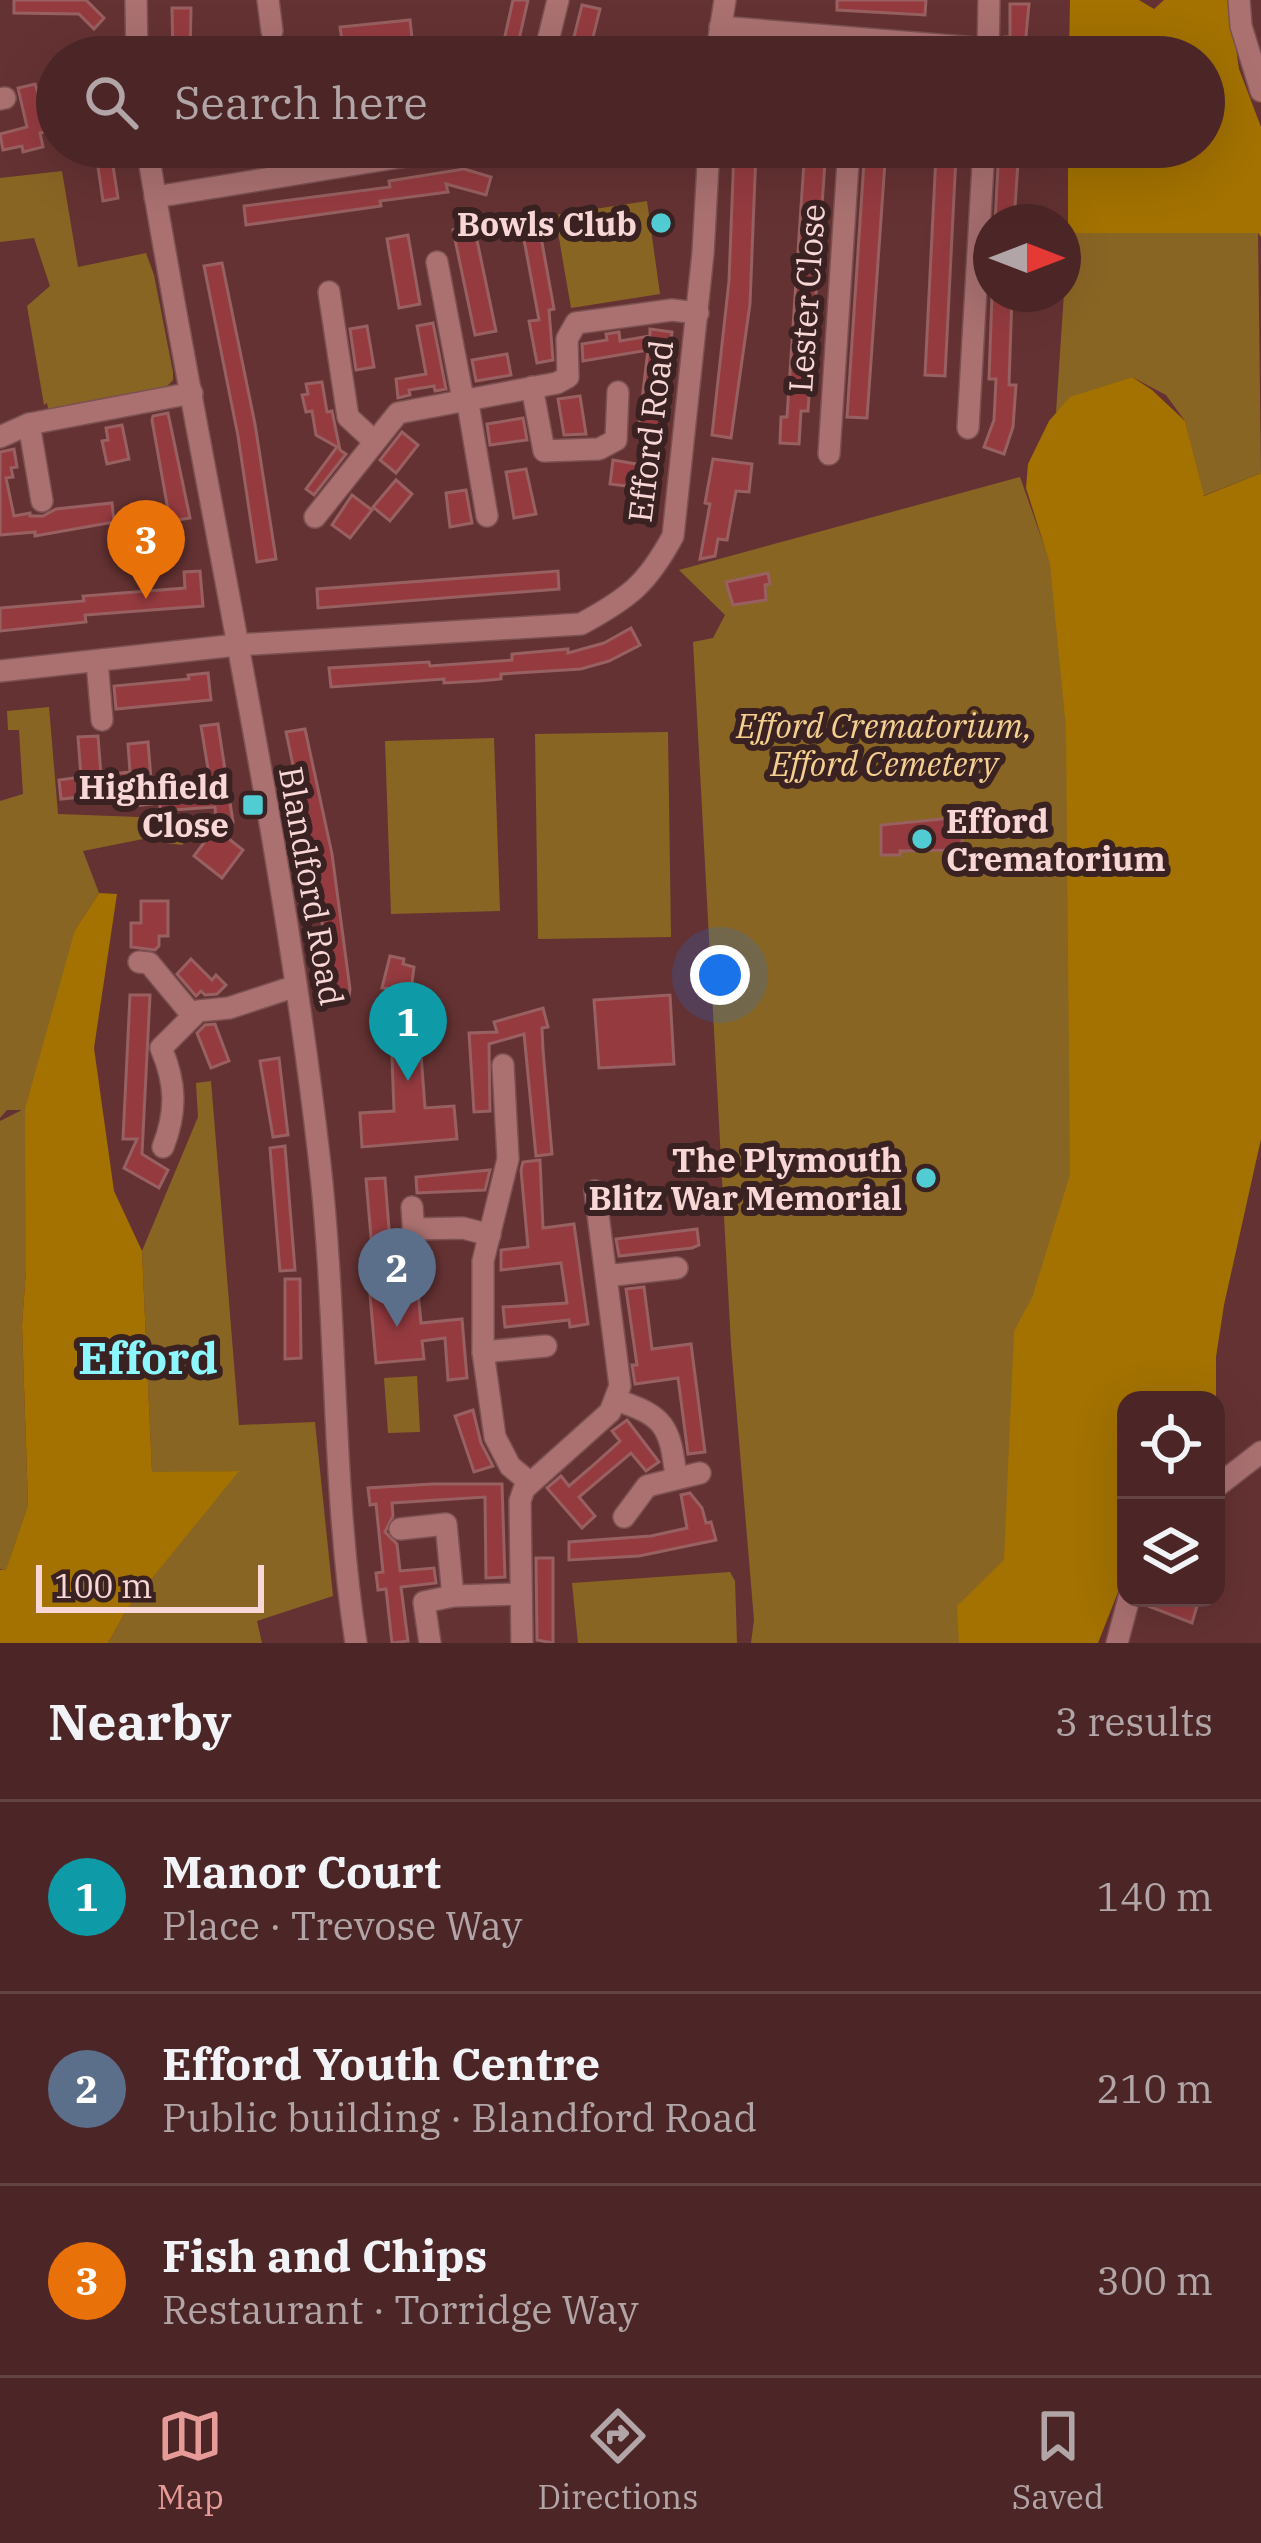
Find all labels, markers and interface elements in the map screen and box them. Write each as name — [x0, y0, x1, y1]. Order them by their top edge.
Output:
search box — [36, 36, 1225, 168]
icon: search — [78, 69, 144, 135]
text: Search here — [174, 73, 428, 131]
place label: Bowls Club — [457, 202, 637, 245]
street label: Lester Close — [778, 202, 834, 394]
north arrow — [973, 204, 1081, 312]
marker: Bowls Club — [648, 210, 674, 236]
street label: Efford Road — [617, 337, 683, 525]
pin: 3 — [107, 500, 185, 599]
park label: Efford Crematorium, Efford Cemetery — [735, 704, 1032, 785]
street label: Blandford Road — [270, 763, 354, 1009]
place label: Highfield Close — [78, 765, 229, 846]
marker: Highfield Close — [240, 792, 266, 818]
place label: Efford Crematorium — [946, 799, 1166, 880]
marker: Efford Crematorium — [909, 826, 935, 852]
your location — [690, 945, 750, 1005]
pin: 1 — [369, 982, 447, 1081]
place label: The Plymouth Blitz War Memorial — [588, 1138, 902, 1219]
marker: The Plymouth Blitz War Memorial — [913, 1165, 939, 1191]
pin: 2 — [358, 1228, 436, 1327]
district label: Efford — [78, 1328, 218, 1386]
map controls — [1117, 1391, 1225, 1607]
button: locate — [1117, 1391, 1225, 1499]
button: layers — [1117, 1499, 1225, 1607]
scale bar — [36, 1559, 264, 1612]
text: 100 m — [54, 1564, 153, 1607]
text: Nearby — [48, 1688, 232, 1754]
text: 3 results — [1055, 1696, 1213, 1747]
text: Manor Court — [162, 1842, 441, 1900]
text: 1 — [75, 1871, 99, 1922]
text: 140 m — [1097, 1871, 1213, 1922]
text: Place · Trevose Way — [162, 1900, 522, 1951]
text: Efford Youth Centre — [162, 2034, 600, 2092]
text: 2 — [75, 2063, 99, 2114]
text: 210 m — [1097, 2063, 1213, 2114]
text: Public building · Blandford Road — [162, 2092, 757, 2143]
text: Fish and Chips — [162, 2226, 487, 2284]
text: 3 — [75, 2255, 99, 2306]
text: 300 m — [1097, 2255, 1213, 2306]
text: Restaurant · Torridge Way — [162, 2284, 639, 2335]
tab: Map — [157, 2403, 224, 2518]
tab: Directions — [537, 2403, 698, 2518]
tab: Saved — [1012, 2403, 1104, 2518]

